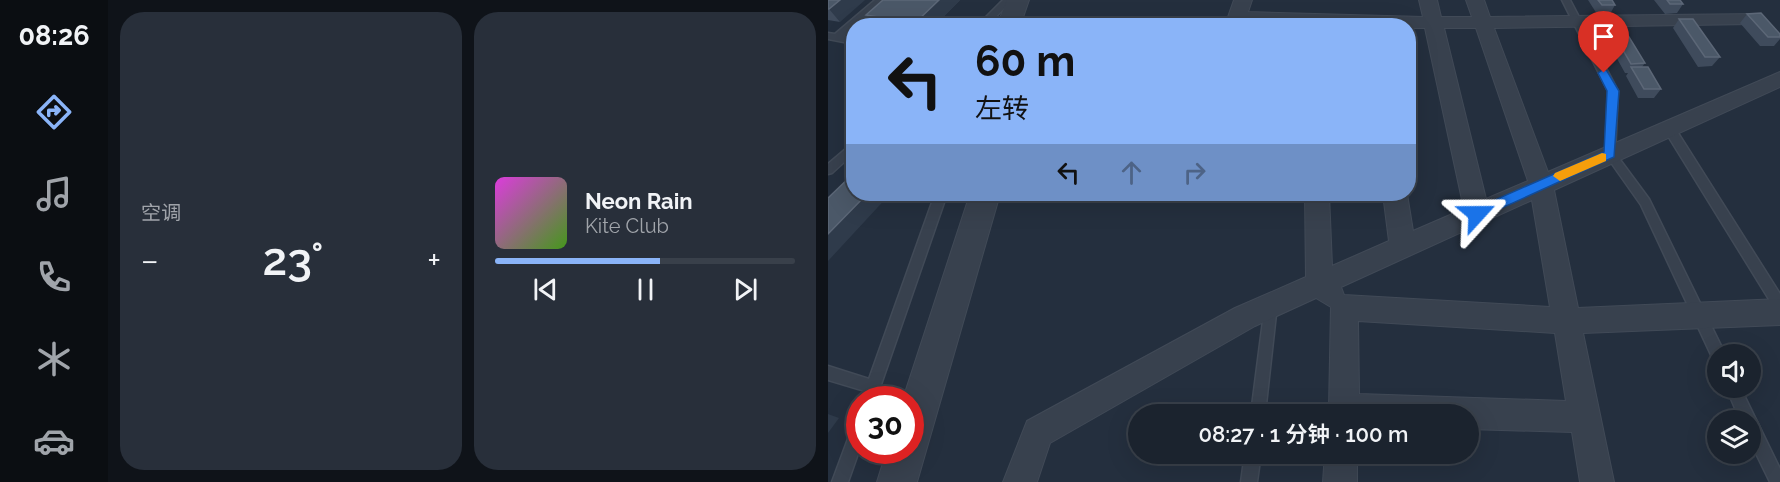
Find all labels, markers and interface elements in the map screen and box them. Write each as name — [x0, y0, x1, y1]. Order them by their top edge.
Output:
pin — [1578, 11, 1629, 73]
text: 08:26 — [18, 20, 90, 51]
icon: arrive — [1587, 20, 1620, 53]
text: 60 m — [975, 37, 1075, 86]
icon: left — [876, 42, 954, 120]
icon: directions — [33, 91, 75, 133]
text: 左转 — [975, 93, 1029, 124]
icon: left — [1052, 156, 1085, 189]
icon: ahead — [1115, 156, 1148, 189]
icon: right — [1178, 156, 1211, 189]
icon: music — [33, 173, 75, 215]
position arrow — [1445, 182, 1509, 246]
text: Neon Rain — [585, 188, 693, 214]
text: 空调 — [141, 201, 181, 225]
text: Kite Club — [585, 214, 669, 238]
text: 23° — [263, 233, 324, 286]
text: − — [141, 241, 159, 280]
text: + — [427, 241, 441, 280]
icon: phone — [33, 256, 75, 298]
icon: previous — [529, 273, 562, 306]
icon: pause — [629, 273, 662, 306]
icon: next — [729, 273, 762, 306]
icon: climate — [33, 338, 75, 380]
map controls — [1707, 344, 1761, 464]
button: sound — [1707, 344, 1761, 398]
speed limit sign: 30 — [846, 386, 924, 464]
button: layers — [1707, 410, 1761, 464]
icon: car — [33, 420, 75, 462]
text: 08:27 · 1 分钟 · 100 m — [1199, 421, 1408, 447]

